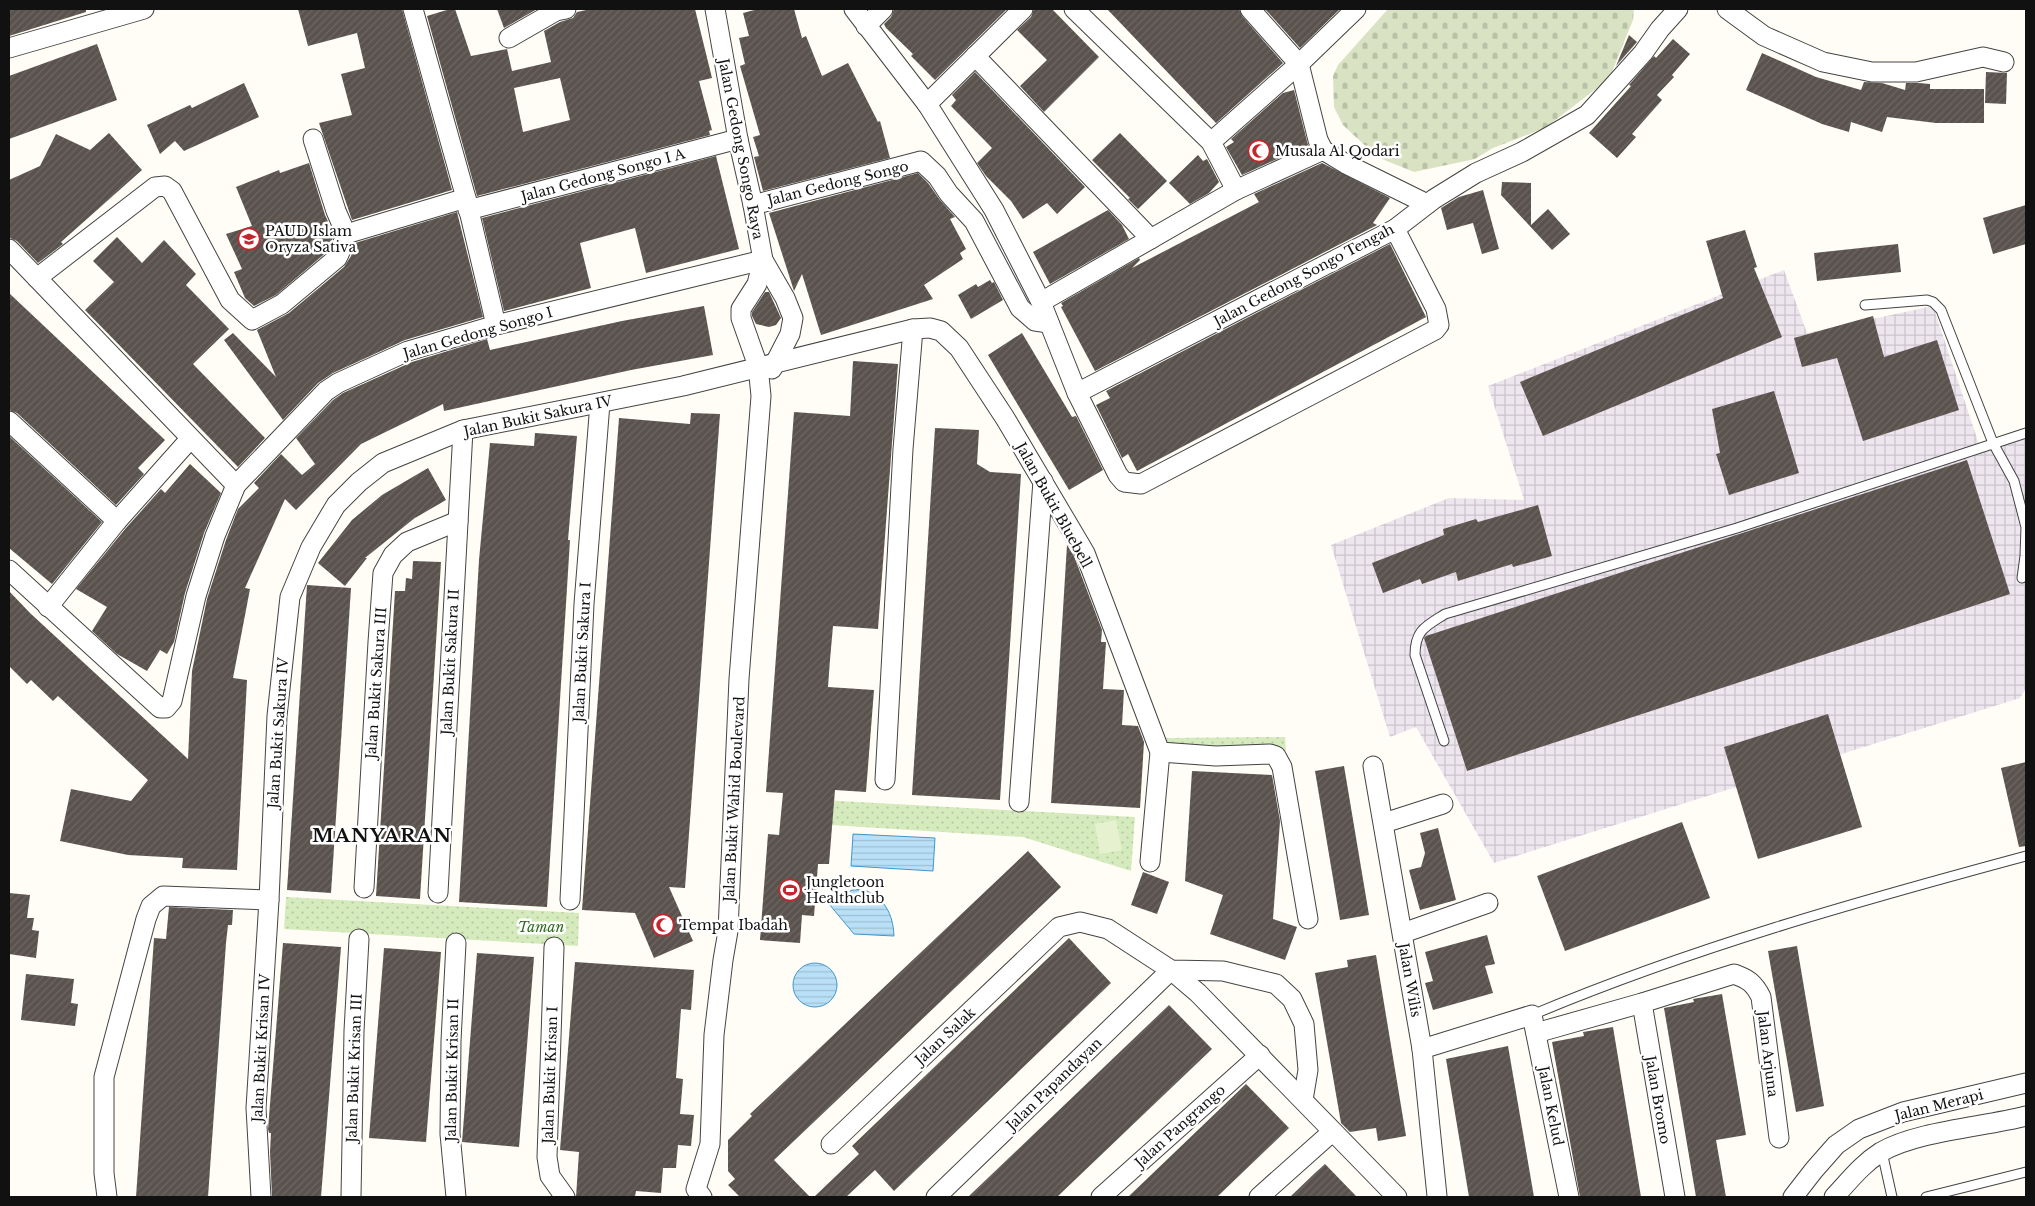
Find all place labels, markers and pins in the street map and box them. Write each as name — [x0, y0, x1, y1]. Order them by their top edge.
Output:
mosque icon: Musala Al Qodari — [1247, 139, 1271, 163]
place label: Musala Al Qodari — [1275, 142, 1400, 160]
place label: PAUD Islam Oryza Sativa — [265, 222, 356, 256]
school or university icon: PAUD Islam Oryza Sativa — [237, 227, 261, 251]
place label: Jungletoon Healthclub — [804, 873, 885, 907]
sports icon: Jungletoon Healthclub — [778, 878, 802, 902]
mosque icon: Tempat Ibadah — [651, 913, 675, 937]
place label: Tempat Ibadah — [679, 916, 788, 934]

